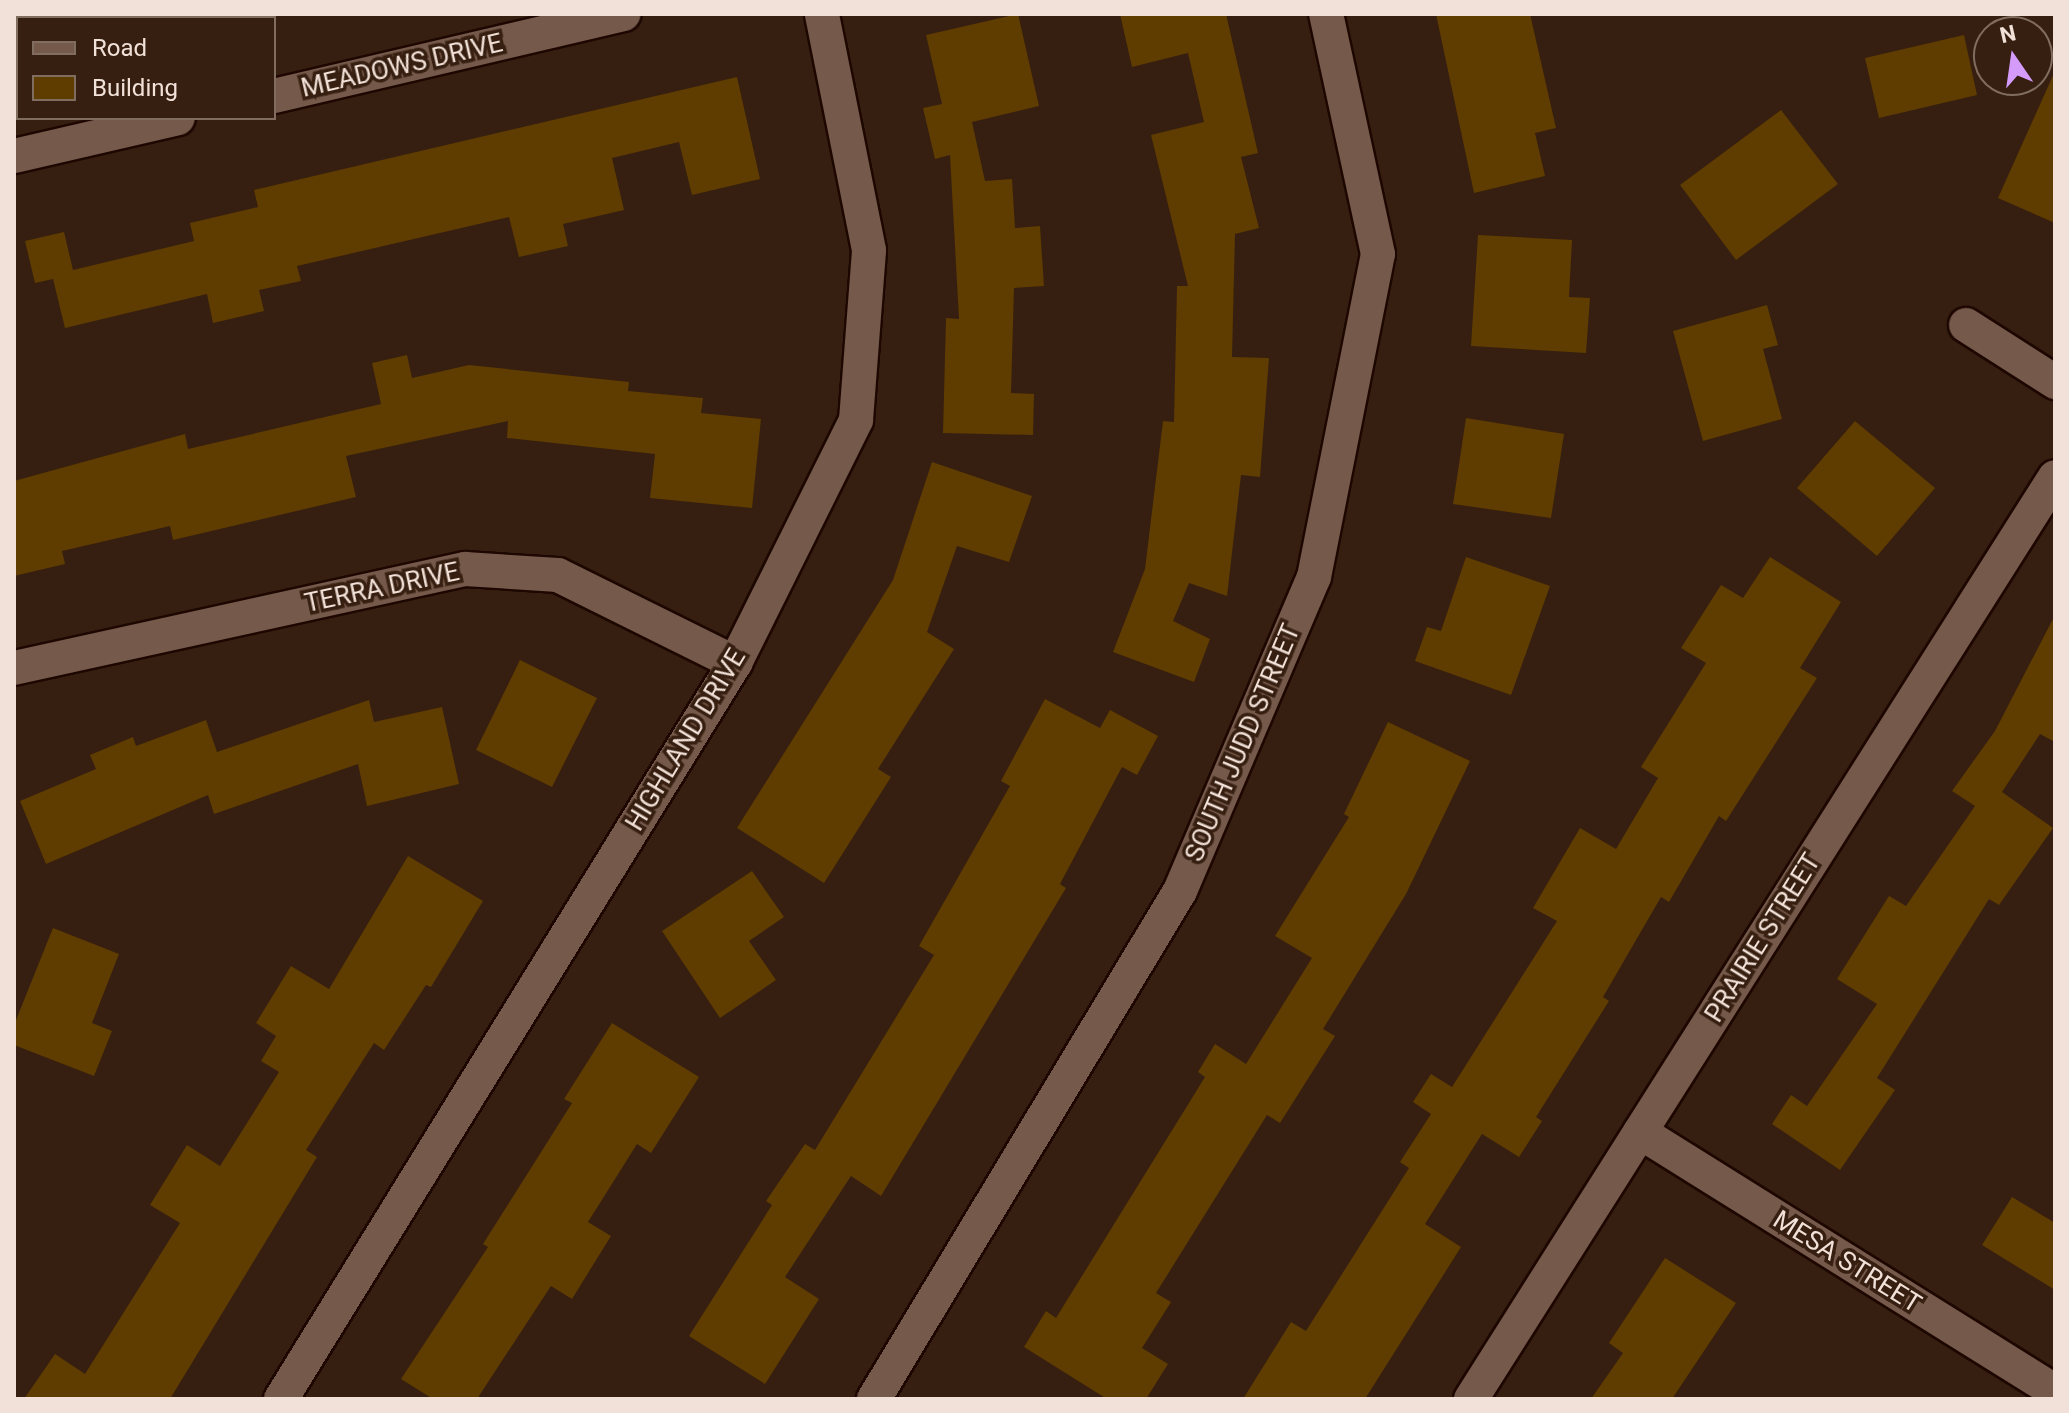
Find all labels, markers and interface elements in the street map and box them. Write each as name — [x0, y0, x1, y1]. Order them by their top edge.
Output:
legend — [16, 16, 276, 120]
north arrow — [1973, 16, 2053, 96]
text: N — [1998, 20, 2018, 48]
street label: MEADOWS DRIVE — [298, 28, 506, 104]
text: Road — [92, 34, 147, 62]
text: Building — [92, 74, 178, 102]
street label: TERRA DRIVE — [302, 556, 462, 620]
street label: SOUTH JUDD STREET — [1179, 620, 1307, 866]
street label: HIGHLAND DRIVE — [619, 643, 753, 837]
street label: PRAIRIE STREET — [1699, 848, 1827, 1028]
street label: MESA STREET — [1767, 1204, 1927, 1320]

